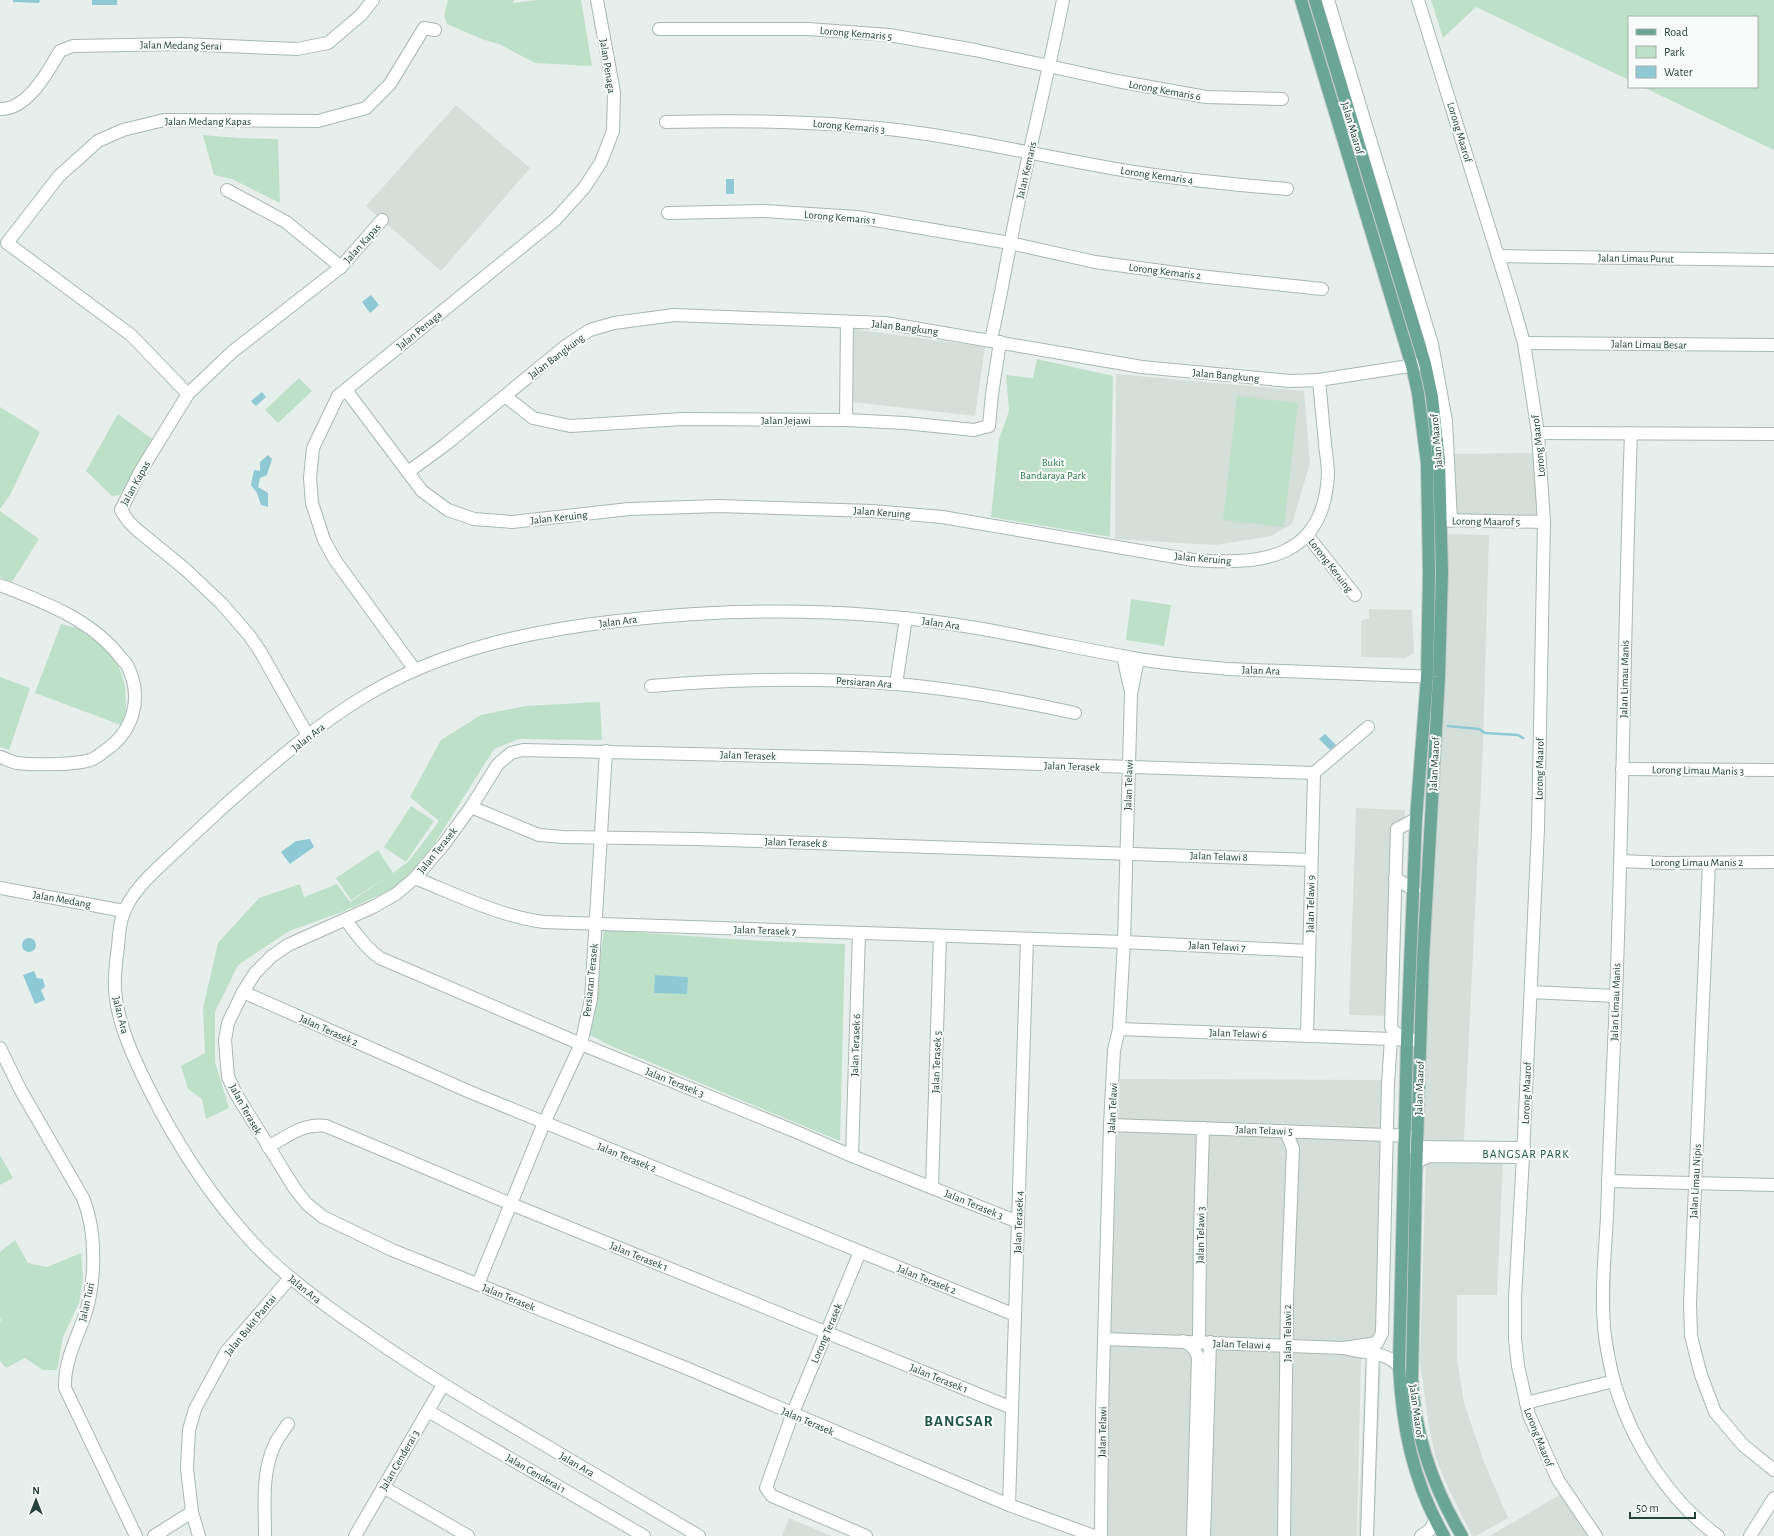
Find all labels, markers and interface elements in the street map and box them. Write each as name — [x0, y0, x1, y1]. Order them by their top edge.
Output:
legend — [1628, 16, 1758, 88]
street label: Lorong Kemaris 5 — [819, 25, 893, 42]
text: Road — [1664, 26, 1688, 38]
street label: Jalan Penaga — [598, 38, 617, 94]
street label: Jalan Medang Serai — [140, 39, 222, 52]
text: Park — [1664, 46, 1685, 58]
text: Water — [1664, 66, 1693, 78]
street label: Lorong Kemaris 6 — [1128, 79, 1202, 102]
street label: Jalan Maarof — [1339, 101, 1366, 156]
street label: Lorong Maarof — [1445, 101, 1474, 164]
street label: Jalan Medang Kapas — [165, 116, 251, 127]
street label: Lorong Kemaris 3 — [812, 118, 886, 135]
street label: Jalan Kemaris — [1015, 140, 1038, 200]
street label: Lorong Kemaris 4 — [1120, 165, 1194, 186]
street label: Lorong Kemaris 1 — [804, 209, 876, 226]
street label: Jalan Kapas — [342, 221, 383, 265]
street label: Jalan Limau Purut — [1598, 252, 1674, 265]
street label: Lorong Kemaris 2 — [1128, 262, 1202, 281]
street label: Jalan Penaga — [395, 309, 444, 352]
street label: Jalan Bangkung — [871, 318, 939, 337]
street label: Jalan Bangkung — [526, 331, 587, 381]
street label: Jalan Limau Besar — [1611, 338, 1687, 351]
street label: Jalan Bangkung — [1192, 367, 1260, 384]
street label: Jalan Maarof — [1429, 413, 1444, 468]
street label: Lorong Maarof — [1530, 414, 1547, 477]
street label: Jalan Jejawi — [761, 415, 811, 426]
park label: Bukit Bandaraya Park — [1020, 457, 1086, 481]
street label: Jalan Kapas — [119, 459, 152, 507]
street label: Jalan Keruing — [853, 505, 911, 520]
street label: Jalan Keruing — [530, 509, 589, 526]
street label: Lorong Maarof 5 — [1452, 515, 1521, 528]
street label: Lorong Keruing — [1306, 536, 1355, 595]
street label: Jalan Keruing — [1174, 551, 1233, 567]
street label: Jalan Ara — [598, 614, 638, 629]
street label: Jalan Ara — [921, 615, 961, 632]
street label: Jalan Limau Manis — [1618, 640, 1631, 718]
street label: Jalan Ara — [1242, 664, 1280, 677]
street label: Persiaran Ara — [836, 675, 892, 690]
street label: Jalan Ara — [290, 721, 327, 753]
street label: Jalan Maarof — [1428, 736, 1441, 791]
street label: Lorong Maarof — [1533, 737, 1546, 800]
street label: Jalan Terasek — [720, 749, 776, 762]
street label: Jalan Telawi — [1122, 759, 1135, 811]
street label: Jalan Terasek — [1044, 760, 1100, 773]
street label: Lorong Limau Manis 3 — [1652, 764, 1745, 777]
street label: Jalan Terasek — [416, 825, 459, 875]
street label: Jalan Terasek 8 — [764, 836, 828, 849]
street label: Jalan Telawi 8 — [1190, 850, 1248, 863]
street label: Lorong Limau Manis 2 — [1651, 857, 1743, 868]
street label: Jalan Telawi 9 — [1304, 875, 1317, 933]
street label: Jalan Medang — [32, 889, 92, 910]
street label: Jalan Terasek 7 — [734, 924, 797, 937]
street label: Jalan Telawi 7 — [1188, 940, 1246, 954]
street label: Persiaran Terasek — [581, 943, 600, 1017]
street label: Jalan Limau Manis — [1609, 963, 1622, 1041]
street label: Jalan Ara — [111, 995, 130, 1035]
street label: Jalan Terasek 2 — [298, 1013, 360, 1048]
street label: Jalan Terasek 6 — [849, 1013, 862, 1077]
street label: Jalan Telawi 6 — [1209, 1027, 1267, 1040]
street label: Jalan Terasek 5 — [930, 1030, 943, 1093]
street label: Jalan Maarof — [1413, 1060, 1426, 1115]
street label: Lorong Maarof — [1520, 1061, 1533, 1124]
street label: Jalan Terasek 3 — [644, 1066, 706, 1099]
street label: Jalan Terasek — [227, 1082, 264, 1136]
street label: Jalan Telawi — [1106, 1082, 1119, 1134]
street label: Jalan Telawi 5 — [1235, 1124, 1293, 1137]
street label: Jalan Terasek 2 — [596, 1141, 658, 1174]
street label: Jalan Limau Nipis — [1688, 1144, 1703, 1219]
district label: BANGSAR PARK — [1482, 1148, 1570, 1160]
street label: Jalan Terasek 3 — [943, 1188, 1005, 1221]
street label: Jalan Terasek 4 — [1012, 1190, 1025, 1254]
street label: Jalan Telawi 3 — [1195, 1206, 1207, 1264]
street label: Jalan Terasek 1 — [608, 1240, 669, 1273]
street label: Jalan Terasek 2 — [896, 1263, 958, 1296]
street label: Jalan Ara — [286, 1273, 323, 1306]
street label: Jalan Turi — [77, 1282, 96, 1323]
street label: Jalan Terasek — [481, 1282, 537, 1313]
street label: Jalan Bukit Pantai — [222, 1293, 278, 1358]
street label: Lorong Terasek — [809, 1302, 844, 1365]
street label: Jalan Telawi 2 — [1282, 1304, 1293, 1362]
street label: Jalan Telawi 4 — [1213, 1338, 1271, 1351]
street label: Jalan Terasek 1 — [908, 1362, 969, 1395]
street label: Jalan Maarof — [1407, 1383, 1426, 1439]
street label: Jalan Terasek — [780, 1405, 836, 1437]
street label: Jalan Telawi — [1097, 1406, 1108, 1458]
street label: Lorong Maarof — [1522, 1406, 1556, 1469]
district label: BANGSAR — [924, 1414, 994, 1429]
street label: Jalan Cenderai 3 — [378, 1428, 421, 1492]
street label: Jalan Ara — [557, 1450, 596, 1479]
street label: Jalan Cenderai 1 — [504, 1452, 568, 1495]
north arrow — [16, 1480, 56, 1520]
text: N — [32, 1485, 40, 1496]
scale bar — [1630, 1494, 1695, 1520]
text: 50 m — [1636, 1502, 1659, 1514]

